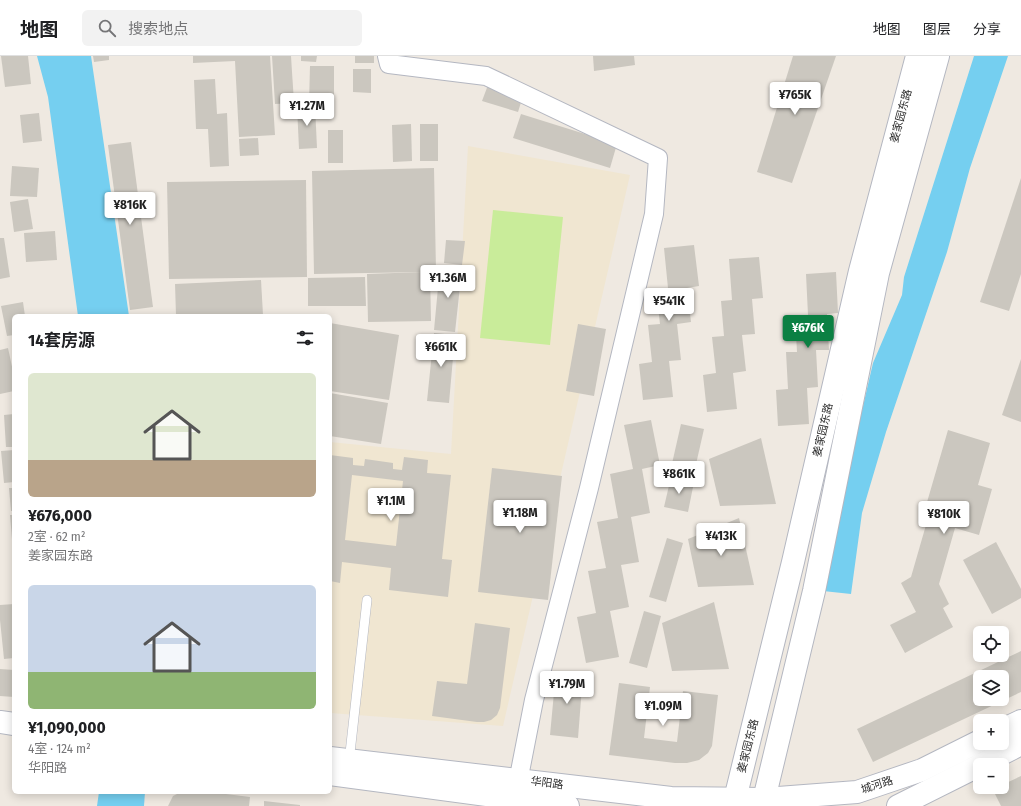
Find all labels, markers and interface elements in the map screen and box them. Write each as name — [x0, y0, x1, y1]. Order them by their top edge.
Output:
search box — [82, 10, 362, 46]
icon: search — [96, 17, 118, 39]
text: 地图 — [20, 18, 58, 41]
text: 搜索地点 — [128, 20, 188, 38]
text: 地图 — [873, 21, 901, 38]
text: 图层 — [923, 21, 951, 38]
text: 分享 — [973, 21, 1001, 38]
pin: ¥765K — [767, 82, 823, 116]
text: ¥765K — [779, 87, 811, 102]
street label: 姜家园东路 — [888, 88, 914, 144]
pin: ¥1.27M — [274, 93, 340, 127]
text: ¥1.27M — [289, 98, 325, 113]
pin: ¥816K — [102, 192, 158, 226]
text: ¥816K — [113, 197, 147, 212]
pin: ¥1.36M — [415, 265, 481, 299]
text: ¥1.36M — [429, 270, 467, 285]
pin: ¥541K — [641, 288, 697, 322]
text: ¥541K — [653, 293, 685, 308]
pin: ¥676K — [780, 315, 836, 349]
text: ¥676K — [792, 320, 824, 335]
icon: filters — [294, 327, 316, 349]
text: 14套房源 — [28, 330, 95, 351]
pin: ¥661K — [413, 334, 469, 368]
text: ¥661K — [425, 339, 457, 354]
icon: home — [136, 399, 208, 471]
street label: 姜家园东路 — [810, 402, 836, 458]
pin: ¥861K — [651, 461, 707, 495]
text: ¥861K — [663, 466, 695, 481]
pin: ¥1.1M — [363, 488, 419, 522]
text: ¥1.1M — [377, 493, 405, 508]
pin: ¥1.18M — [487, 500, 553, 534]
pin: ¥810K — [916, 501, 972, 535]
text: ¥676,000 — [28, 505, 92, 526]
text: ¥1.18M — [502, 505, 538, 520]
text: ¥810K — [927, 506, 961, 521]
pin: ¥413K — [693, 523, 749, 557]
text: ¥413K — [705, 528, 737, 543]
text: 2室 · 62 m² — [28, 529, 85, 544]
text: 姜家园东路 — [28, 548, 93, 563]
icon: home — [136, 611, 208, 683]
map controls — [973, 626, 1009, 794]
button: locate — [973, 626, 1009, 662]
button: layers — [973, 670, 1009, 706]
pin: ¥1.79M — [534, 671, 600, 705]
text: ¥1.79M — [549, 676, 585, 691]
pin: ¥1.09M — [630, 693, 696, 727]
text: ¥1.09M — [644, 698, 682, 713]
button: + — [973, 714, 1009, 750]
text: ¥1,090,000 — [28, 717, 106, 738]
street label: 姜家园东路 — [735, 718, 761, 774]
text: 4室 · 124 m² — [28, 741, 91, 756]
button: − — [973, 758, 1009, 794]
text: 华阳路 — [28, 760, 67, 775]
street label: 城河路 — [859, 774, 895, 796]
street label: 华阳路 — [530, 775, 564, 791]

